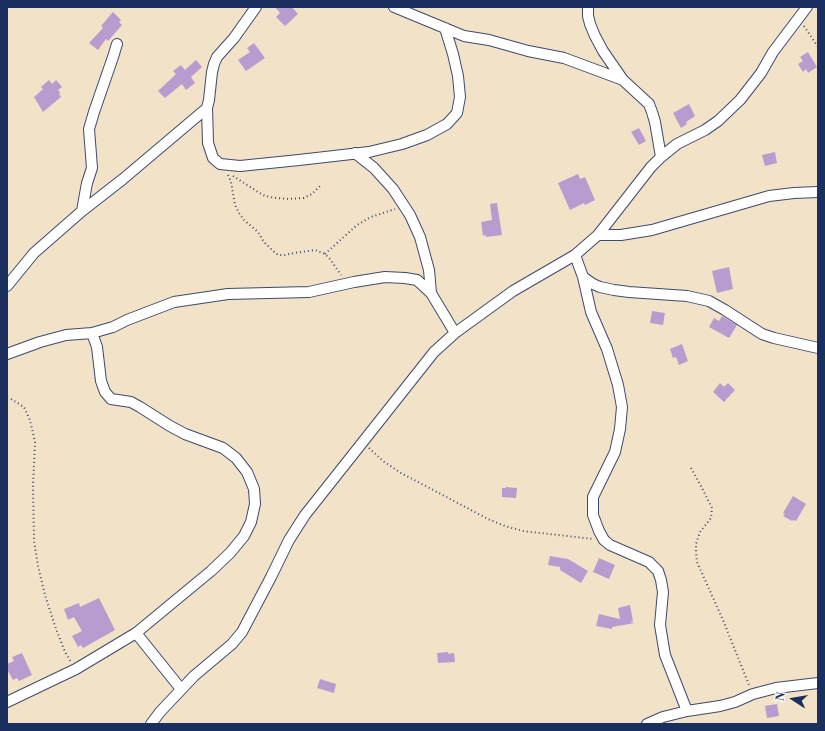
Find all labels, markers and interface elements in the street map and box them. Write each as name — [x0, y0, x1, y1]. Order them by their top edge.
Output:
north arrow — [773, 679, 813, 719]
text: N — [774, 691, 789, 702]

